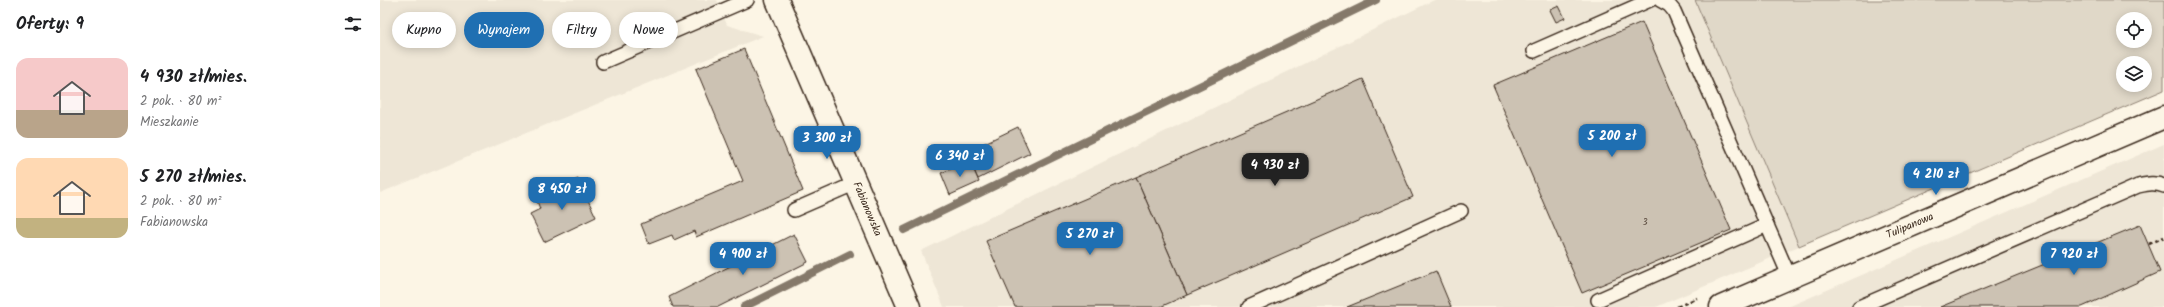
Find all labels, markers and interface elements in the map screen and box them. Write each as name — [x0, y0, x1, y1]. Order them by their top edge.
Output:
text: Oferty: 9 — [16, 11, 84, 38]
chip: Kupno — [392, 12, 456, 48]
chip: Wynajem — [464, 12, 544, 48]
chip: Filtry — [552, 12, 611, 48]
chip: Nowe — [619, 12, 678, 48]
map controls — [2116, 12, 2152, 92]
button: locate — [2116, 12, 2152, 48]
icon: filters — [342, 13, 364, 35]
button: layers — [2116, 56, 2152, 92]
text: 4 930 zł/mies. — [140, 64, 247, 91]
icon: home — [48, 74, 96, 122]
text: 2 pok. · 80 m² — [140, 91, 221, 112]
text: Mieszkanie — [140, 112, 199, 133]
pin: 5 200 zł — [1571, 124, 1653, 158]
pin: 3 300 zł — [786, 126, 868, 160]
text: 5 200 zł — [1588, 126, 1636, 147]
text: 3 300 zł — [803, 128, 851, 149]
pin: 6 340 zł — [919, 144, 1001, 178]
text: 6 340 zł — [935, 146, 985, 167]
pin: 4 930 zł — [1234, 153, 1316, 187]
text: 4 930 zł — [1251, 155, 1299, 176]
pin: 4 210 zł — [1895, 162, 1977, 196]
text: 5 270 zł/mies. — [140, 164, 246, 191]
text: 4 210 zł — [1913, 164, 1959, 185]
icon: home — [48, 174, 96, 222]
pin: 8 450 zł — [521, 177, 603, 211]
text: 8 450 zł — [537, 179, 587, 200]
street label: Fabianowska — [847, 179, 887, 239]
text: 2 pok. · 80 m² — [140, 191, 221, 212]
street label: Tulipanowa — [1883, 208, 1937, 244]
text: Fabianowska — [140, 212, 208, 233]
house number: 3 — [1642, 215, 1648, 230]
pin: 5 270 zł — [1049, 222, 1131, 256]
text: 5 270 zł — [1066, 224, 1114, 245]
pin: 4 900 zł — [702, 242, 784, 276]
pin: 7 920 zł — [2033, 242, 2115, 276]
text: 4 900 zł — [719, 244, 767, 265]
text: 7 920 zł — [2050, 244, 2098, 265]

